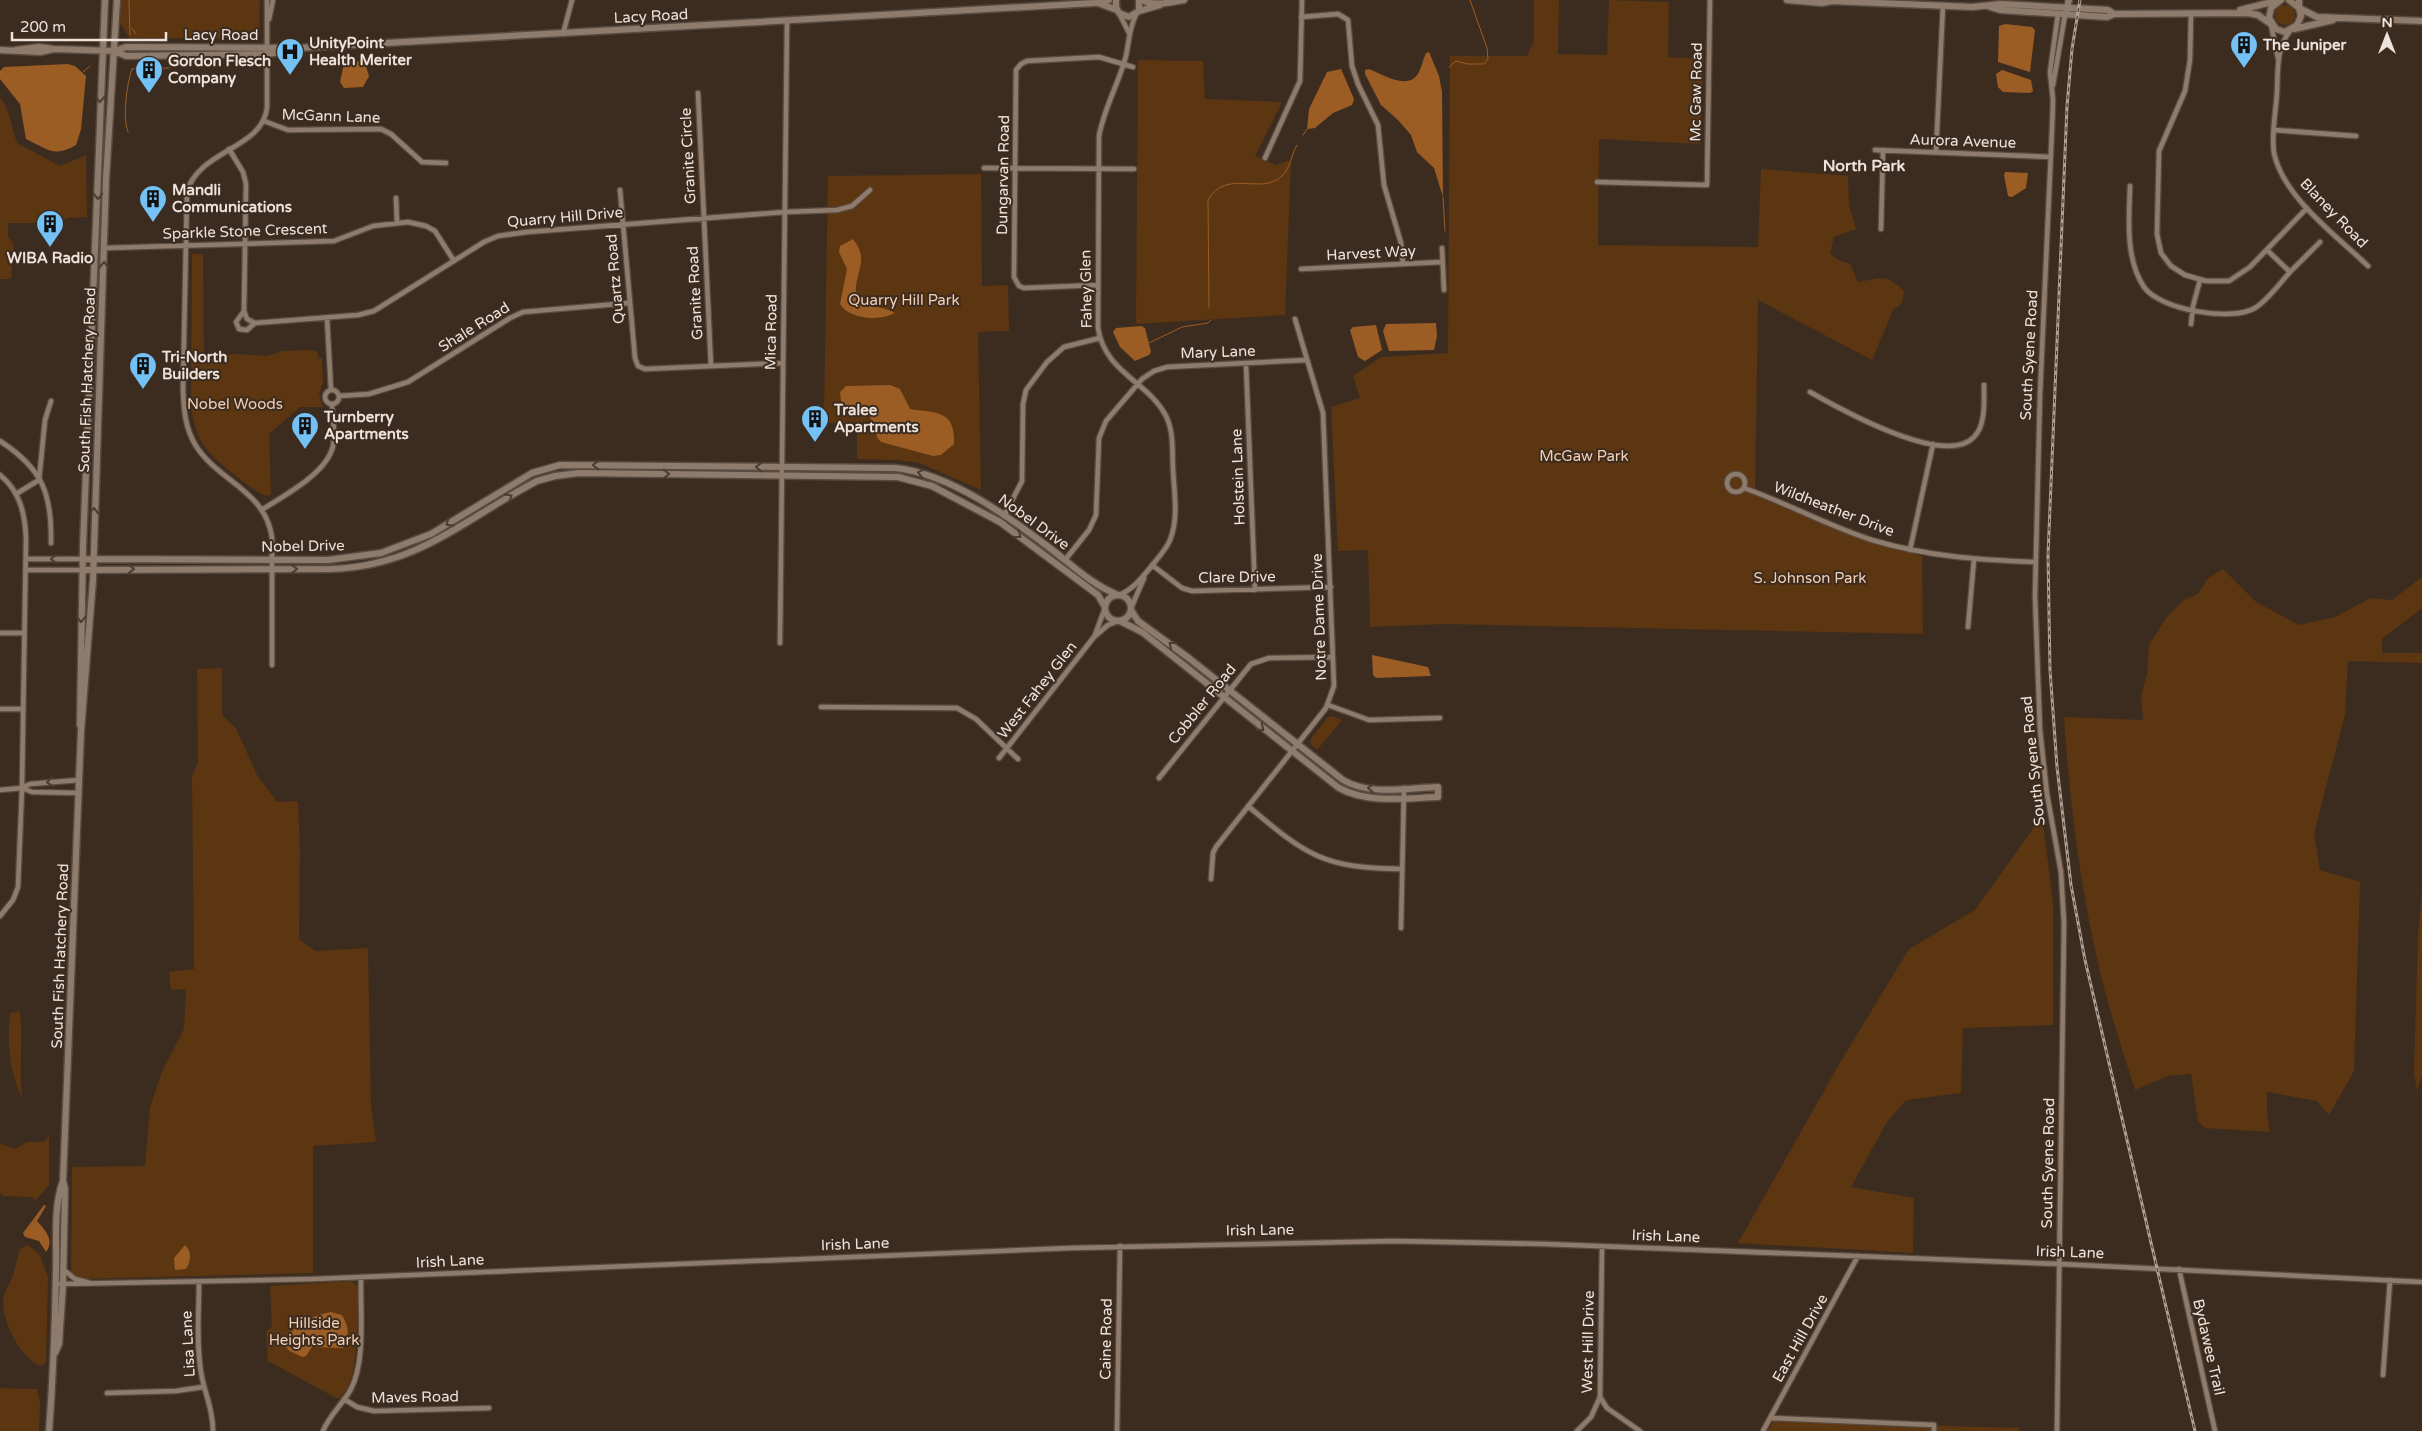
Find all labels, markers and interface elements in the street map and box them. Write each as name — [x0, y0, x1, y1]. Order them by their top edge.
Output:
street label: Lacy Road — [613, 5, 689, 27]
scale bar — [12, 10, 166, 42]
north arrow — [2362, 10, 2412, 60]
text: N — [2381, 14, 2393, 31]
text: 200 m — [20, 18, 66, 36]
street label: Lacy Road — [184, 26, 258, 44]
building icon: The Juniper — [2229, 30, 2259, 69]
place label: UnityPoint Health Meriter — [309, 34, 412, 69]
place label: The Juniper — [2262, 36, 2347, 55]
hospital icon: UnityPoint Health Meriter — [275, 37, 305, 76]
street label: Mc Gaw Road — [1686, 42, 1706, 142]
place label: Gordon Flesch Company — [168, 52, 271, 88]
building icon: Gordon Flesch Company — [134, 55, 164, 94]
one-way arrow — [95, 95, 106, 103]
street label: McGann Lane — [281, 105, 381, 127]
street label: Granite Circle — [676, 107, 700, 205]
street label: Dungarvan Road — [993, 115, 1013, 235]
street label: Aurora Avenue — [1909, 130, 2017, 152]
district label: North Park — [1823, 156, 1906, 176]
street label: Blaney Road — [2296, 175, 2372, 251]
place label: Mandli Communications — [172, 181, 292, 216]
building icon: Mandli Communications — [138, 184, 168, 223]
one-way arrow — [93, 193, 103, 201]
street label: Quarry Hill Drive — [506, 203, 624, 231]
building icon: WIBA Radio — [35, 209, 65, 248]
street label: Sparkle Stone Crescent — [162, 219, 328, 243]
street label: Quartz Road — [602, 233, 628, 325]
street label: Harvest Way — [1326, 242, 1416, 264]
street label: Granite Road — [684, 246, 706, 340]
place label: WIBA Radio — [7, 249, 93, 267]
street label: Fahey Glen — [1076, 250, 1096, 328]
one-way arrow — [99, 261, 109, 269]
street label: South Fish Hatchery Road — [75, 287, 99, 473]
street label: South Syene Road — [2017, 289, 2041, 421]
park label: Quarry Hill Park — [848, 291, 960, 309]
street label: Mica Road — [761, 294, 781, 370]
street label: Shale Road — [435, 298, 513, 356]
street label: Mary Lane — [1180, 342, 1256, 362]
place label: Tri-North Builders — [161, 348, 227, 383]
building icon: Tri-North Builders — [128, 351, 158, 390]
park label: Nobel Woods — [187, 395, 283, 413]
place label: Tralee Apartments — [833, 401, 919, 437]
building icon: Tralee Apartments — [800, 404, 830, 443]
place label: Turnberry Apartments — [323, 408, 409, 444]
building icon: Turnberry Apartments — [290, 411, 320, 450]
street label: Holstein Lane — [1227, 428, 1249, 526]
park label: McGaw Park — [1539, 447, 1629, 465]
one-way arrow — [592, 460, 600, 470]
one-way arrow — [754, 462, 762, 472]
one-way arrow — [916, 468, 925, 479]
one-way arrow — [663, 469, 671, 479]
street label: Wildheather Drive — [1771, 478, 1897, 540]
street label: Nobel Drive — [995, 490, 1073, 554]
one-way arrow — [504, 493, 513, 503]
one-way arrow — [89, 506, 99, 514]
one-way arrow — [445, 517, 454, 527]
one-way arrow — [1012, 529, 1021, 538]
street label: Nobel Drive — [261, 536, 345, 556]
street label: Notre Dame Drive — [1308, 553, 1330, 681]
one-way arrow — [50, 554, 58, 564]
one-way arrow — [128, 564, 135, 574]
one-way arrow — [290, 564, 298, 574]
street label: Clare Drive — [1198, 567, 1276, 587]
park label: S. Johnson Park — [1754, 569, 1866, 587]
one-way arrow — [76, 615, 86, 623]
street label: West Fahey Glen — [993, 638, 1081, 742]
one-way arrow — [1169, 642, 1178, 650]
street label: Cobbler Road — [1164, 660, 1240, 748]
street label: South Syene Road — [2017, 695, 2049, 827]
one-way arrow — [1255, 722, 1264, 730]
one-way arrow — [46, 776, 54, 787]
one-way arrow — [1367, 783, 1375, 794]
street label: South Fish Hatchery Road — [48, 863, 72, 1049]
street label: South Syene Road — [2038, 1098, 2058, 1228]
street label: Irish Lane — [1226, 1220, 1294, 1240]
street label: Irish Lane — [1631, 1226, 1701, 1246]
street label: Irish Lane — [820, 1234, 890, 1254]
street label: Irish Lane — [2035, 1242, 2105, 1262]
street label: Irish Lane — [415, 1250, 485, 1272]
street label: West Hill Drive — [1578, 1290, 1598, 1394]
street label: East Hill Drive — [1768, 1291, 1832, 1385]
street label: Bydawee Trail — [2189, 1297, 2229, 1397]
street label: Caine Road — [1096, 1298, 1116, 1380]
street label: Lisa Lane — [177, 1310, 199, 1378]
park label: Hillside Heights Park — [269, 1314, 359, 1349]
street label: Maves Road — [371, 1387, 459, 1407]

